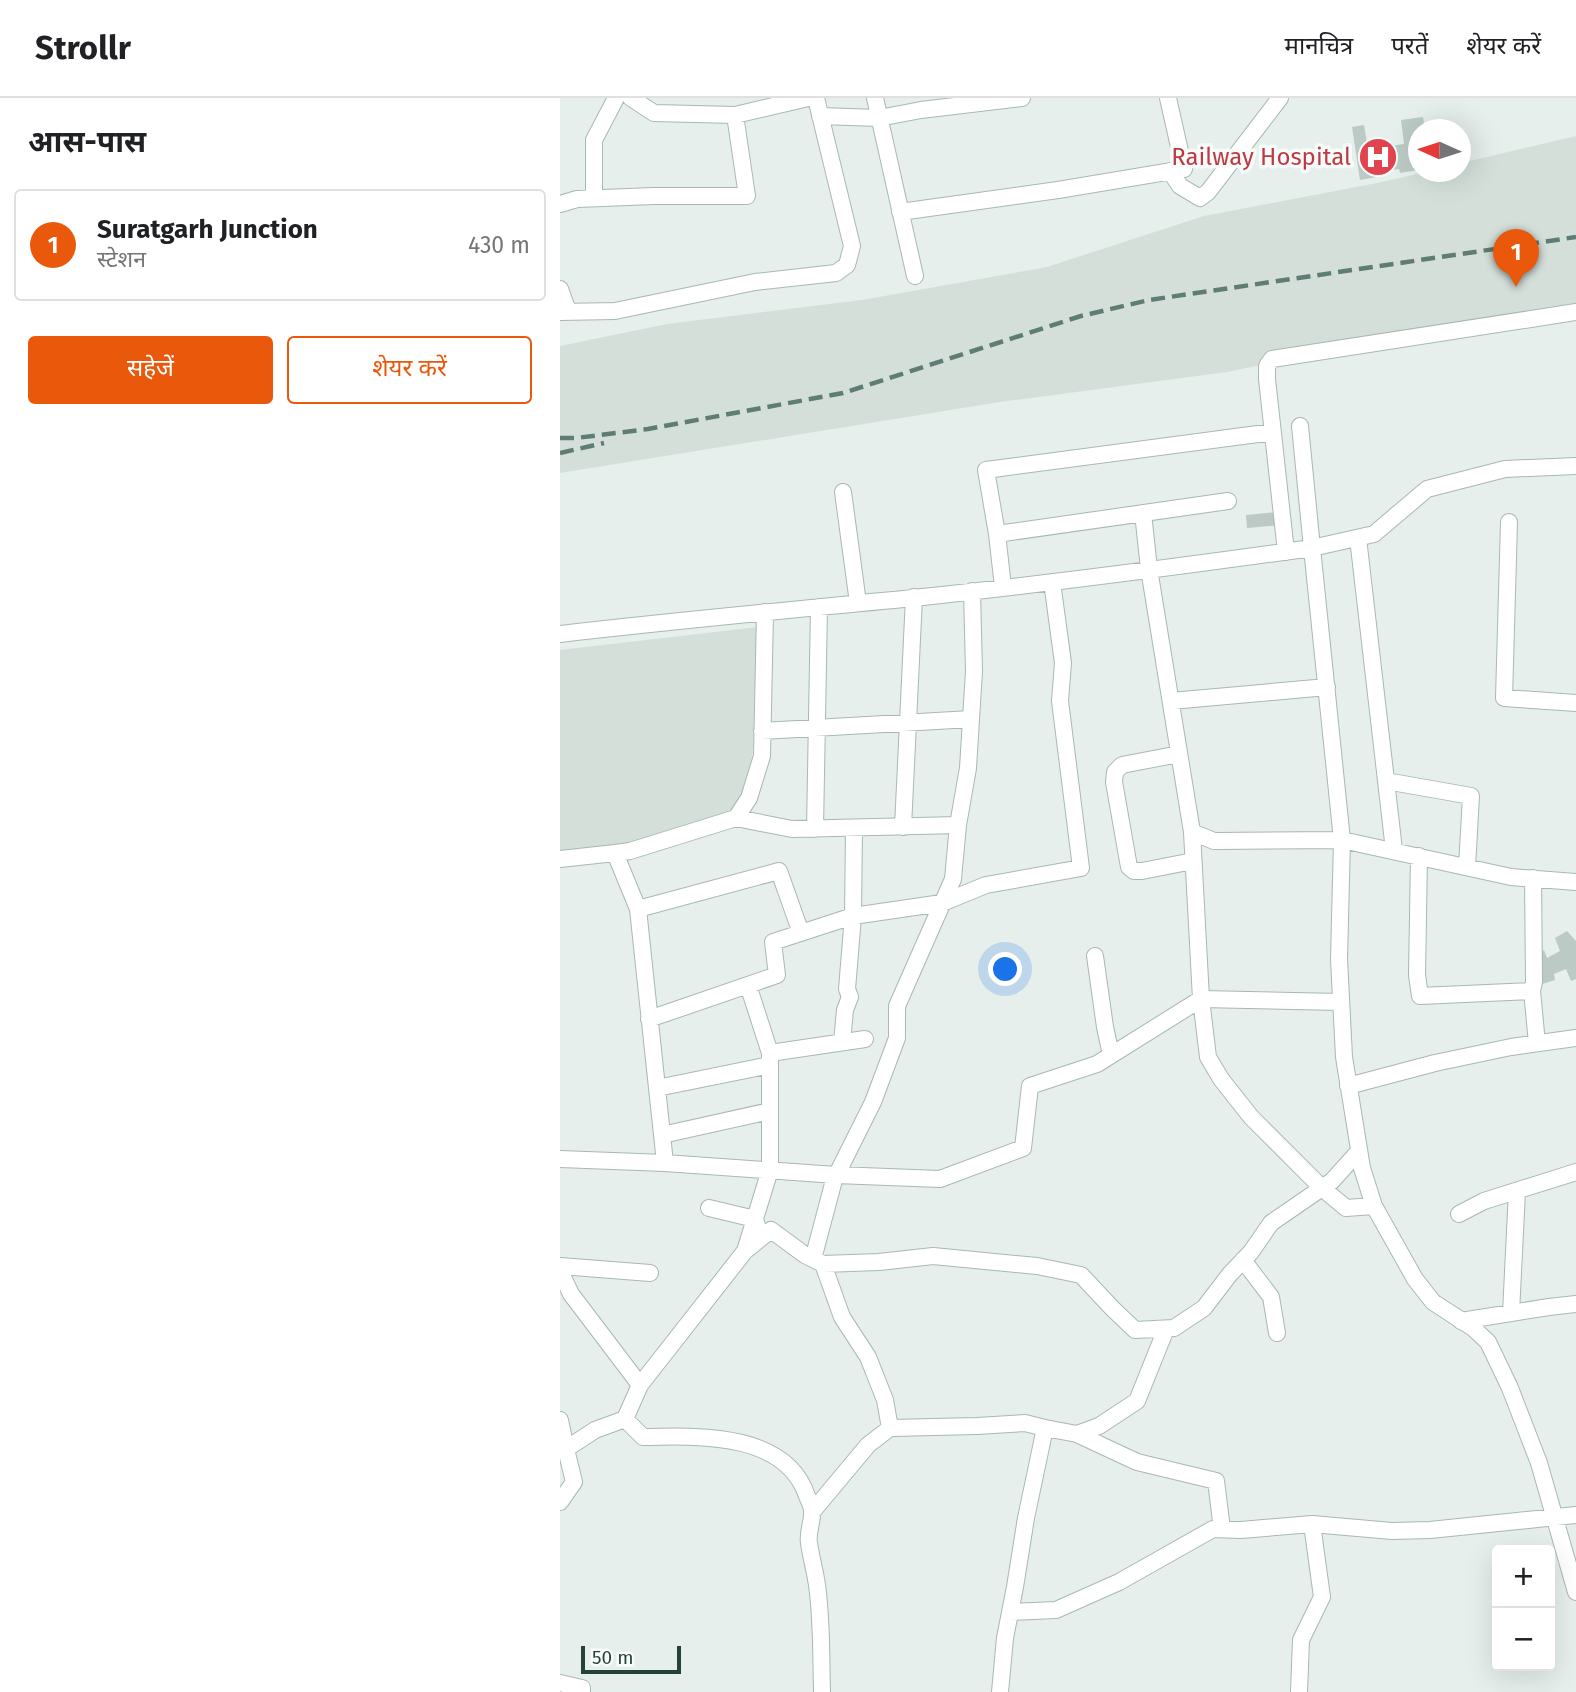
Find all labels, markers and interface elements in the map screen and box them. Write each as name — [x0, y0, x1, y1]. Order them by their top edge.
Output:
text: Strollr — [35, 28, 131, 68]
text: मानचित्र — [1285, 32, 1353, 60]
text: परतें — [1391, 32, 1428, 60]
text: शेयर करें — [1466, 32, 1541, 60]
north arrow — [1408, 119, 1471, 182]
text: आस-पास — [28, 124, 146, 160]
hospital icon: Railway Hospital — [1357, 136, 1399, 178]
place label: Railway Hospital — [1171, 143, 1351, 171]
text: Suratgarh Junction — [97, 214, 318, 245]
pin: 1 — [1493, 229, 1539, 287]
text: 1 — [48, 231, 58, 259]
text: 430 m — [468, 231, 530, 259]
text: स्टेशन — [97, 245, 146, 273]
button: सहेजें — [28, 336, 273, 404]
button: शेयर करें — [287, 336, 532, 404]
your location — [988, 952, 1022, 986]
map controls — [1492, 1545, 1555, 1671]
button: + — [1492, 1545, 1555, 1608]
button: − — [1492, 1608, 1555, 1671]
scale bar — [581, 1643, 681, 1675]
text: 50 m — [592, 1646, 633, 1669]

